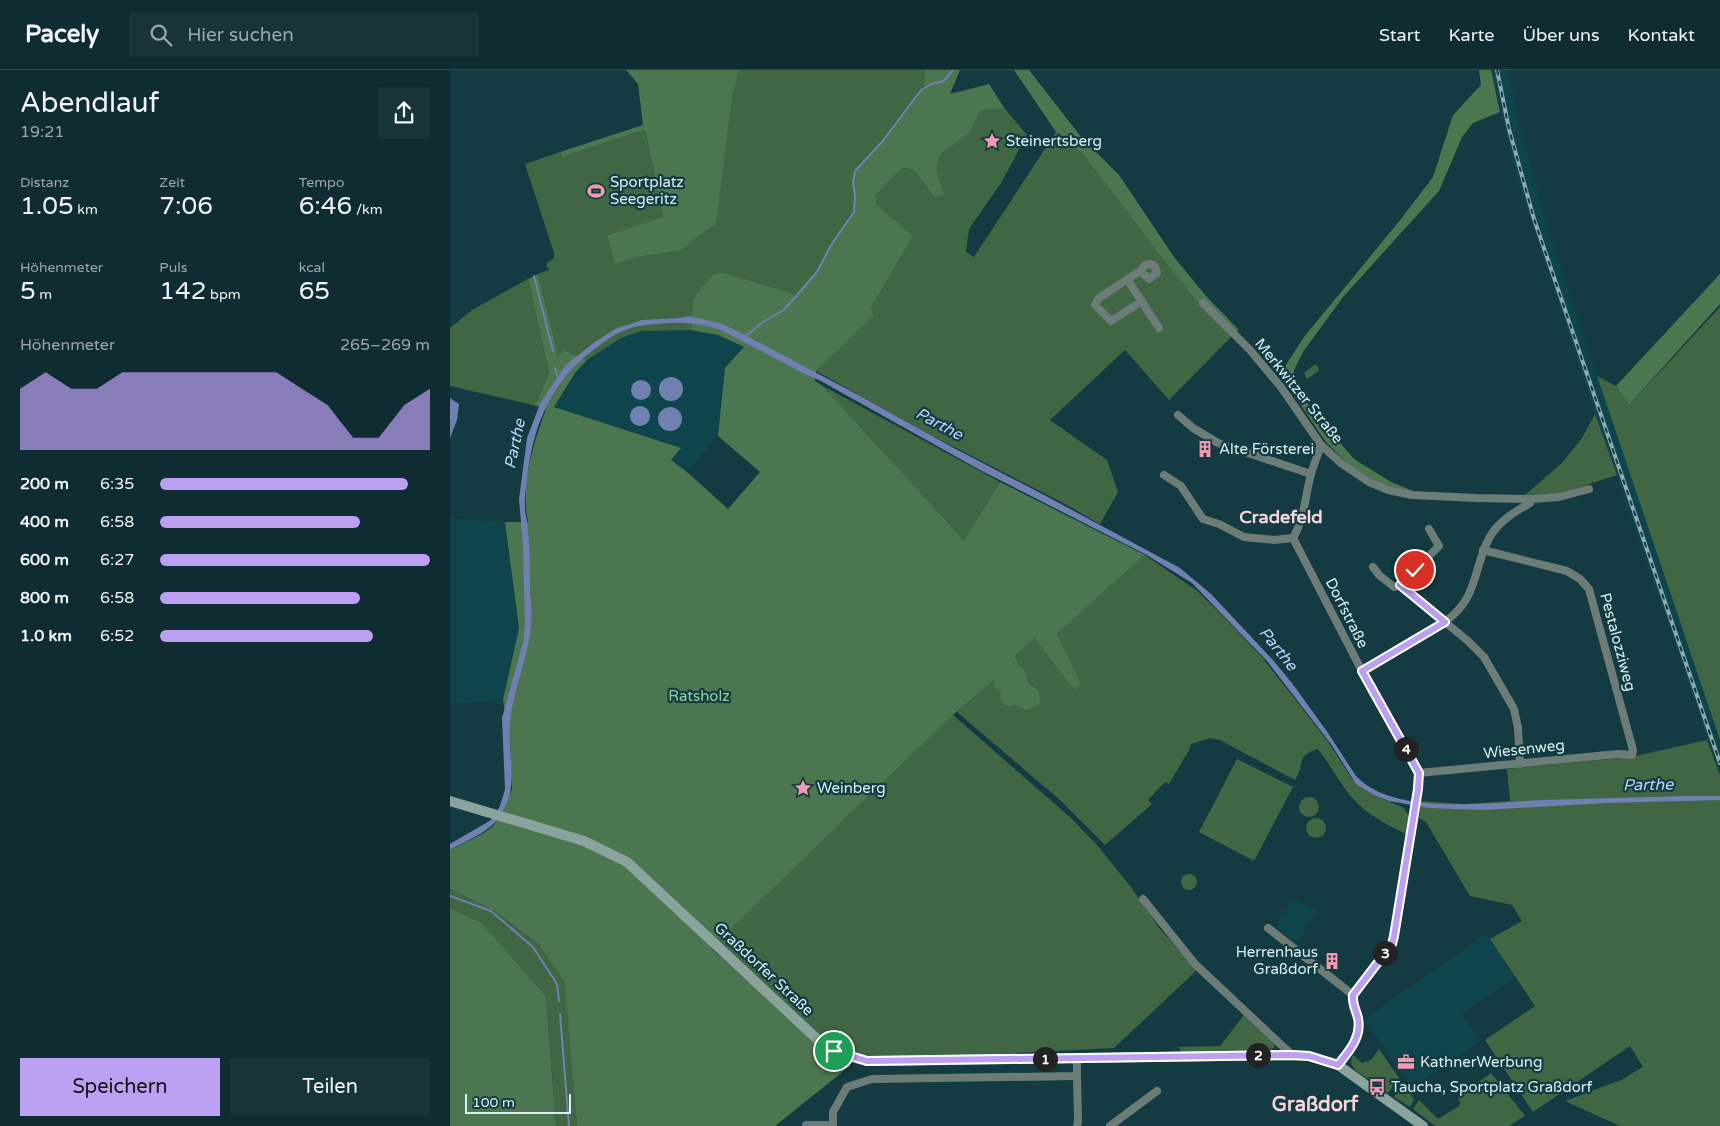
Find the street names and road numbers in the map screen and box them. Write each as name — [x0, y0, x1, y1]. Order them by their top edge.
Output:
street label: Merkwitzer Straße — [1251, 335, 1347, 447]
street label: Dorfstraße — [1322, 575, 1372, 651]
street label: Pestalozziweg — [1596, 591, 1640, 693]
street label: Wiesenweg — [1482, 736, 1566, 762]
street label: Graßdorfer Straße — [711, 918, 817, 1020]

